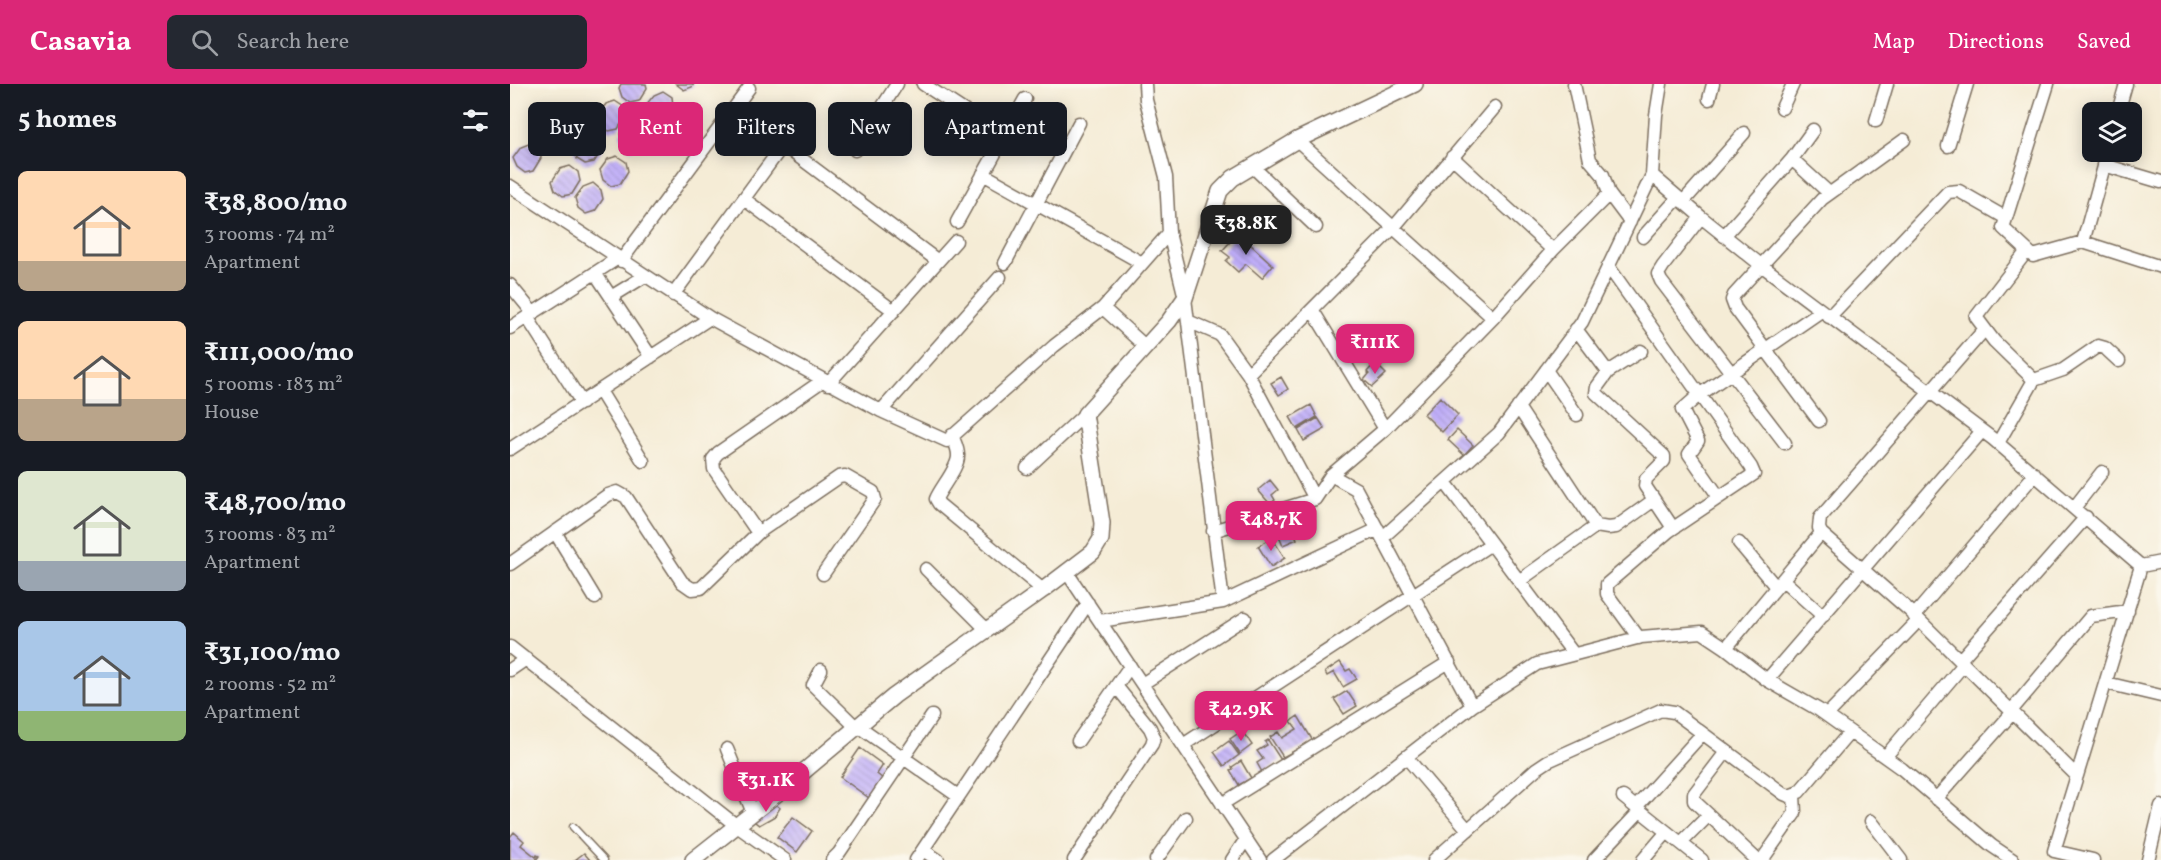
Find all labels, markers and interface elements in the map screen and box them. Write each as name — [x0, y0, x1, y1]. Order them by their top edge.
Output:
search box — [167, 15, 587, 69]
text: Casavia — [30, 23, 131, 62]
icon: search — [188, 26, 221, 59]
text: Search here — [236, 27, 349, 58]
text: Map — [1873, 28, 1915, 57]
text: Directions — [1948, 28, 2044, 57]
text: Saved — [2077, 28, 2131, 57]
text: 5 homes — [18, 102, 117, 138]
chip: Buy — [528, 102, 606, 156]
chip: Rent — [618, 102, 703, 156]
chip: Filters — [715, 102, 816, 156]
chip: New — [828, 102, 912, 156]
chip: Apartment — [924, 102, 1067, 156]
map controls — [2082, 102, 2142, 162]
button: layers — [2082, 102, 2142, 162]
icon: filters — [459, 104, 492, 137]
text: ₹38,800/mo — [204, 185, 347, 221]
icon: home — [66, 195, 138, 267]
pin: ₹38.8K — [1197, 205, 1295, 256]
text: ₹38.8K — [1215, 210, 1277, 238]
text: 3 rooms · 74 m² — [204, 221, 335, 249]
text: Apartment — [204, 249, 300, 277]
pin: ₹111K — [1333, 324, 1417, 375]
text: ₹111K — [1350, 329, 1400, 357]
text: ₹111,000/mo — [204, 335, 354, 371]
icon: home — [66, 345, 138, 417]
text: 5 rooms · 183 m² — [204, 371, 343, 399]
text: House — [204, 399, 259, 427]
text: ₹48,700/mo — [204, 485, 346, 521]
icon: home — [66, 495, 138, 567]
pin: ₹48.7K — [1222, 501, 1320, 552]
text: ₹48.7K — [1240, 506, 1302, 534]
text: 3 rooms · 83 m² — [204, 521, 336, 549]
text: Apartment — [204, 549, 300, 577]
text: ₹31,100/mo — [204, 635, 340, 671]
icon: home — [66, 645, 138, 717]
text: 2 rooms · 52 m² — [204, 671, 336, 699]
pin: ₹42.9K — [1192, 691, 1290, 742]
text: ₹42.9K — [1209, 696, 1273, 724]
text: Apartment — [204, 699, 300, 727]
pin: ₹31.1K — [717, 762, 815, 813]
text: ₹31.1K — [737, 767, 795, 795]

